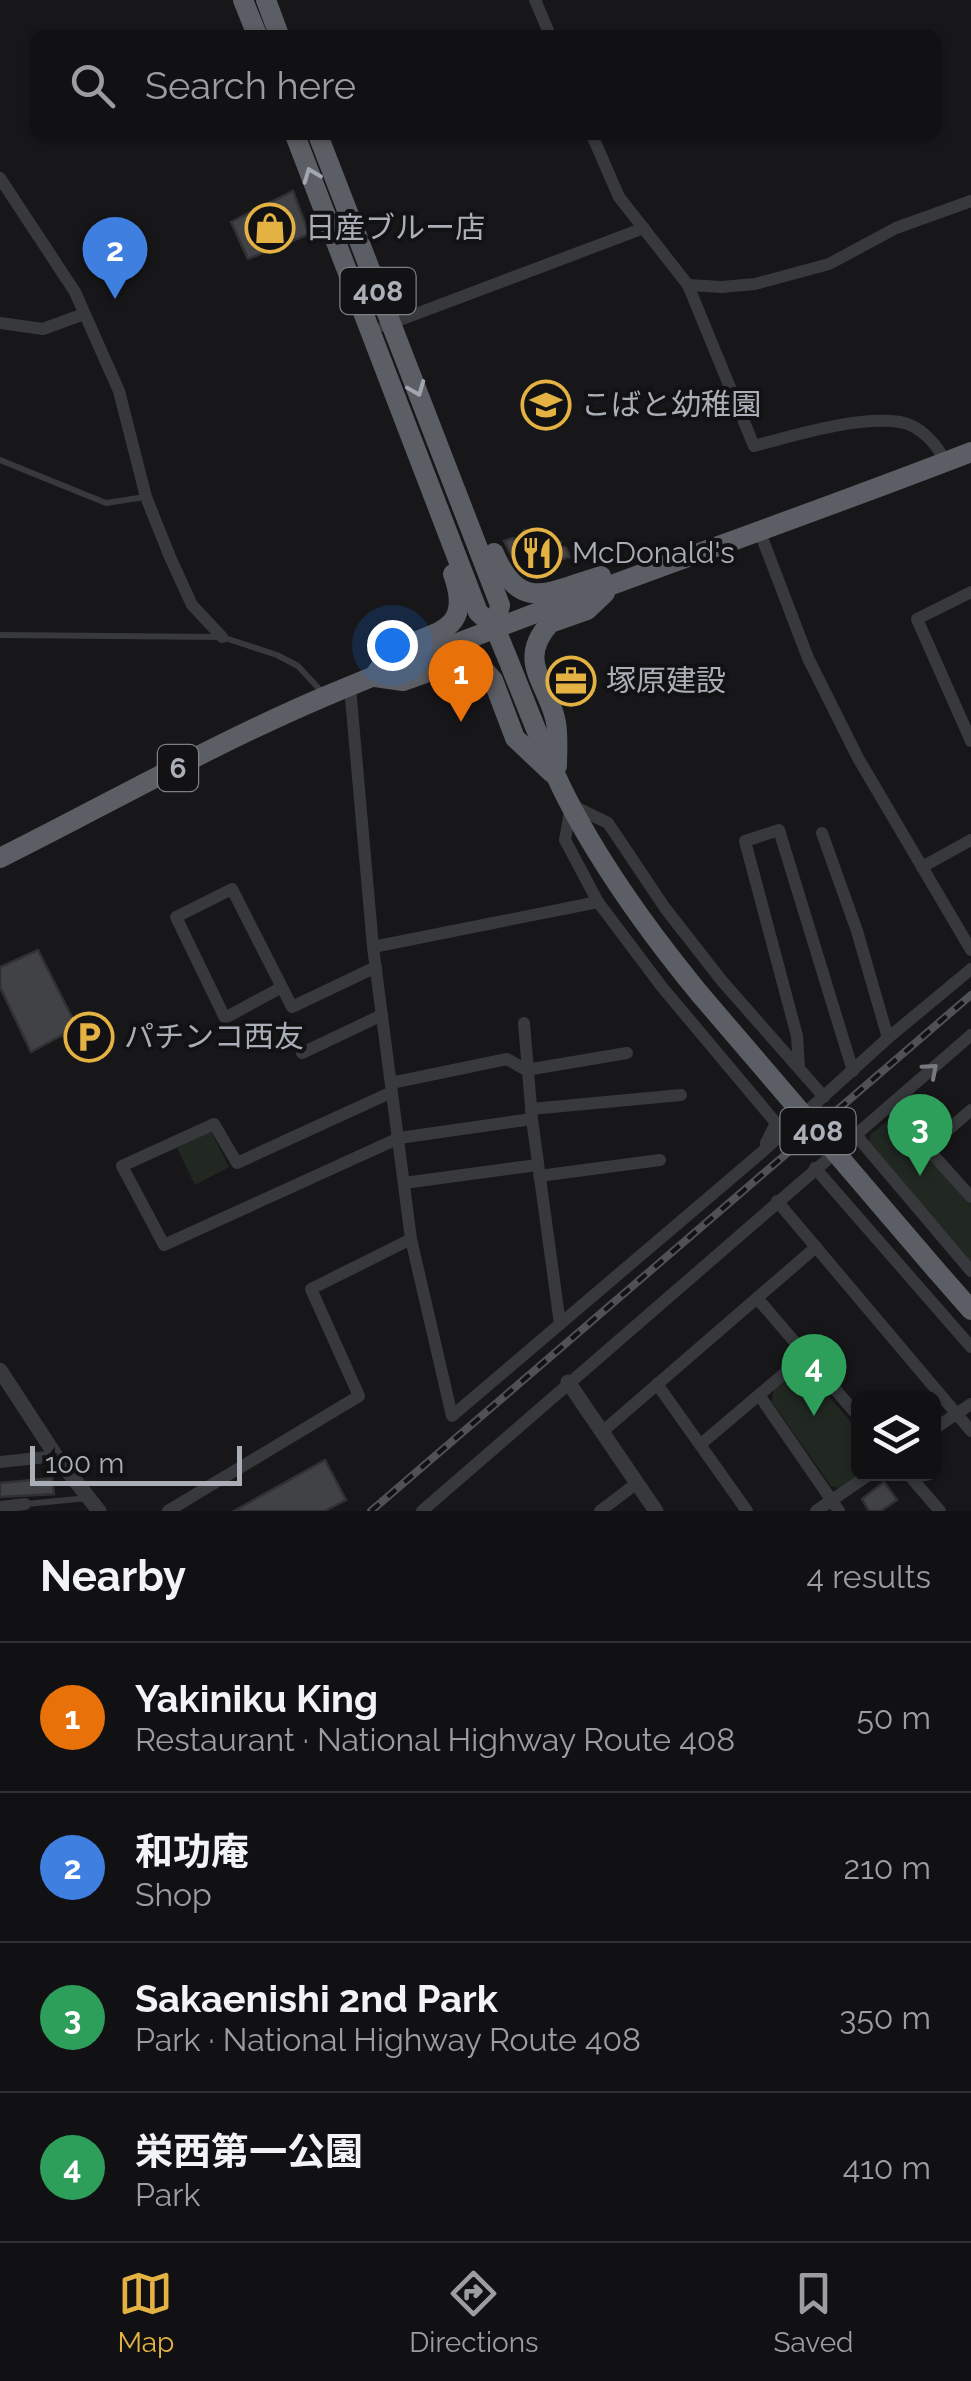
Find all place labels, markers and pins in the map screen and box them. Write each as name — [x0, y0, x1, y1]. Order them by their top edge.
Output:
shop icon: 日産ブルー店 — [244, 202, 296, 254]
place label: 日産ブルー店 — [305, 210, 485, 245]
pin: 2 — [82, 216, 148, 299]
school or university icon: こばと幼稚園 — [520, 379, 572, 431]
place label: こばと幼稚園 — [581, 387, 761, 422]
restaurant icon: McDonald's — [511, 527, 563, 579]
place label: McDonald's — [572, 535, 735, 570]
pin: 1 — [428, 640, 494, 722]
office icon: 塚原建設 — [545, 655, 597, 707]
place label: 塚原建設 — [606, 663, 726, 698]
parking icon: パチンコ西友 — [63, 1011, 115, 1063]
place label: パチンコ西友 — [124, 1019, 304, 1054]
pin: 3 — [888, 1094, 952, 1176]
pin: 4 — [782, 1334, 846, 1416]

